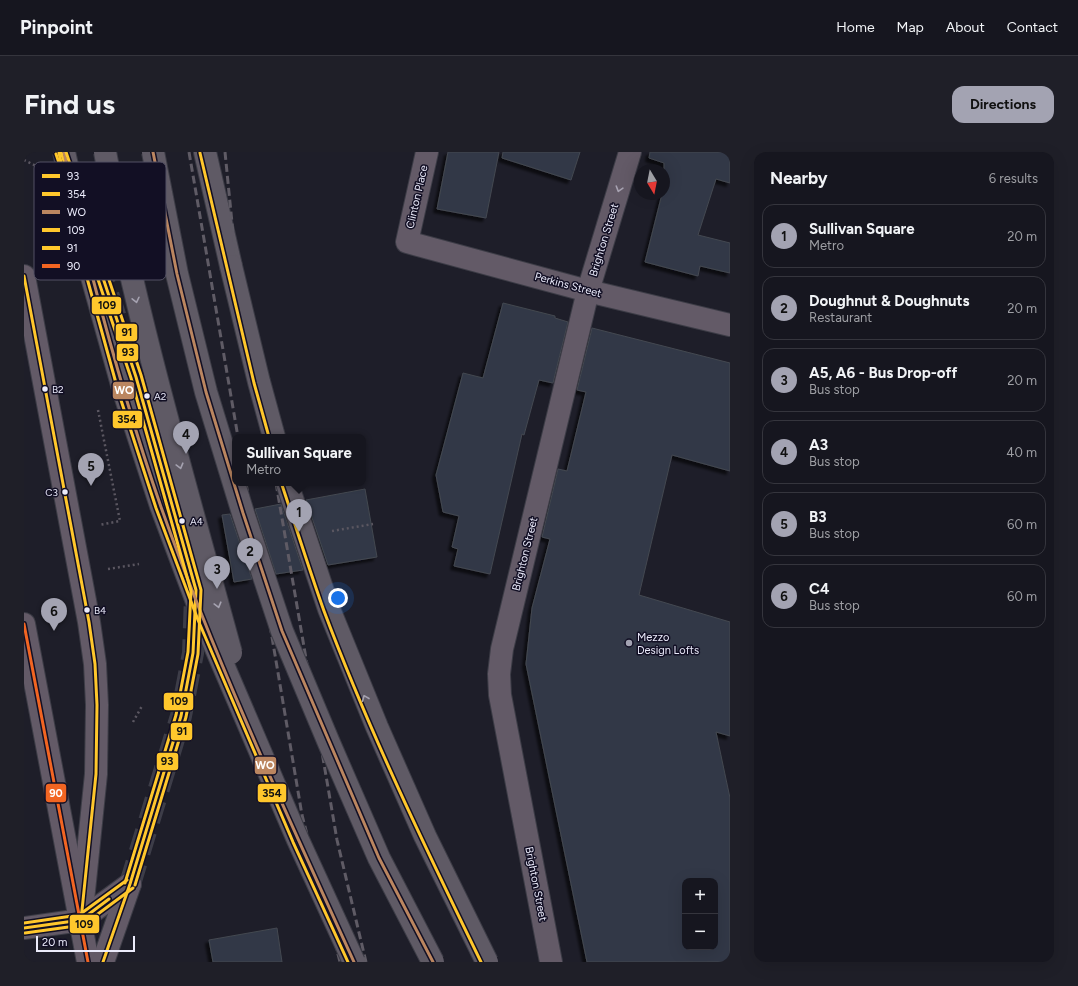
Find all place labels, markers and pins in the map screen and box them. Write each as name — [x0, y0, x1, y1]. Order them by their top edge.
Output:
place label: B2 — [52, 383, 64, 396]
marker: B2 — [40, 384, 50, 394]
place label: A2 — [154, 390, 166, 403]
marker: A2 — [142, 391, 152, 401]
pin: 4 — [173, 421, 199, 454]
pin: 5 — [78, 453, 104, 486]
place label: C3 — [45, 486, 58, 499]
marker: C3 — [60, 487, 70, 497]
pin: 1 — [286, 499, 312, 532]
place label: A4 — [190, 515, 203, 528]
marker: A4 — [177, 516, 187, 526]
pin: 2 — [237, 538, 263, 571]
pin: 3 — [204, 556, 230, 589]
pin: 6 — [41, 598, 67, 631]
place label: B4 — [94, 604, 106, 617]
marker: B4 — [82, 605, 92, 615]
place label: Mezzo Design Lofts — [637, 631, 699, 657]
marker: Mezzo Design Lofts — [624, 638, 634, 648]

